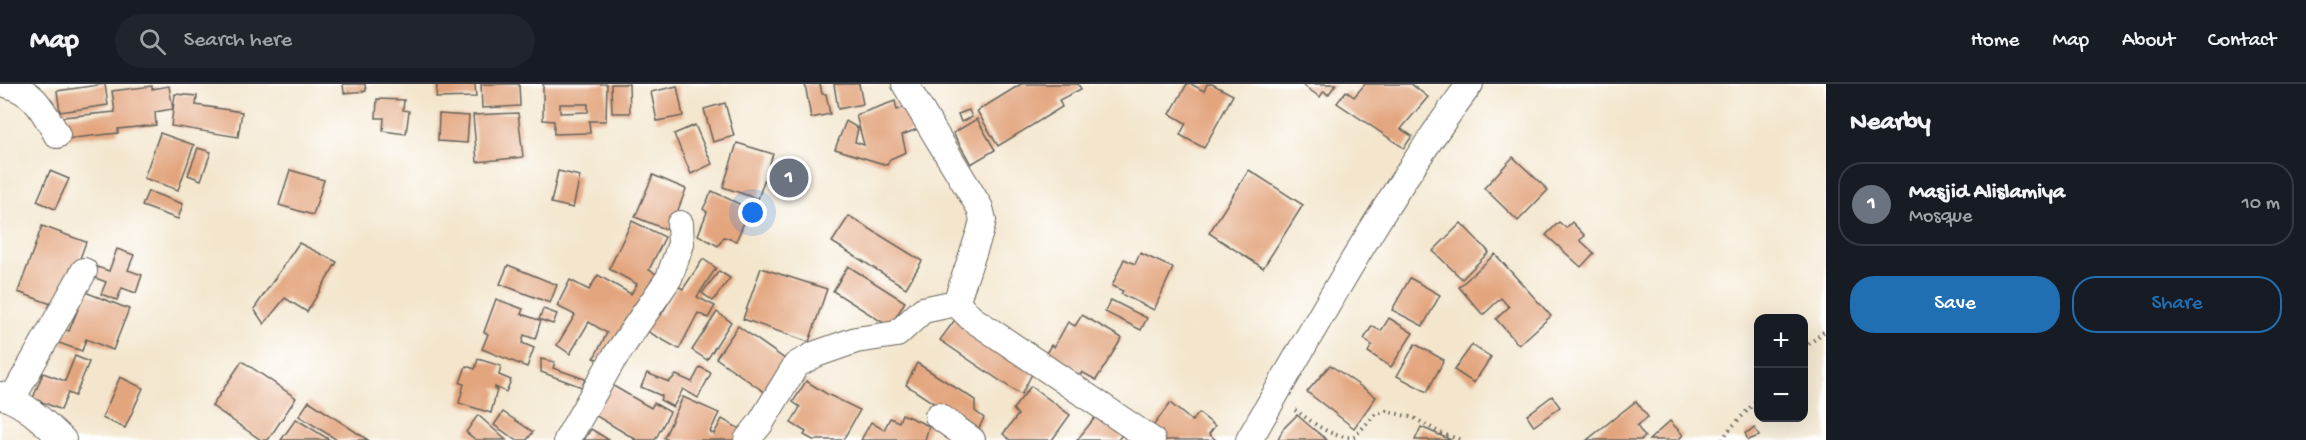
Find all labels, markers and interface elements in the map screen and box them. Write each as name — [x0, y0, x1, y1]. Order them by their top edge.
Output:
search box — [115, 14, 535, 68]
text: Map — [30, 25, 79, 58]
icon: search — [136, 25, 169, 58]
text: Search here — [184, 28, 292, 54]
text: Home — [1971, 29, 2019, 54]
text: Map — [2052, 29, 2089, 54]
text: About — [2122, 29, 2175, 54]
text: Contact — [2208, 29, 2276, 54]
text: Nearby — [1850, 108, 1931, 139]
pin: 1 — [770, 156, 808, 200]
text: Masjid Alislamiya — [1909, 180, 2065, 206]
text: 1 — [1867, 193, 1876, 216]
text: 10 m — [2242, 193, 2280, 216]
your location — [738, 198, 767, 227]
text: Mosque — [1909, 206, 1972, 229]
button: Save — [1850, 276, 2060, 333]
button: Share — [2072, 276, 2282, 333]
map controls — [1754, 314, 1808, 422]
button: + — [1754, 314, 1808, 368]
button: − — [1754, 368, 1808, 422]

